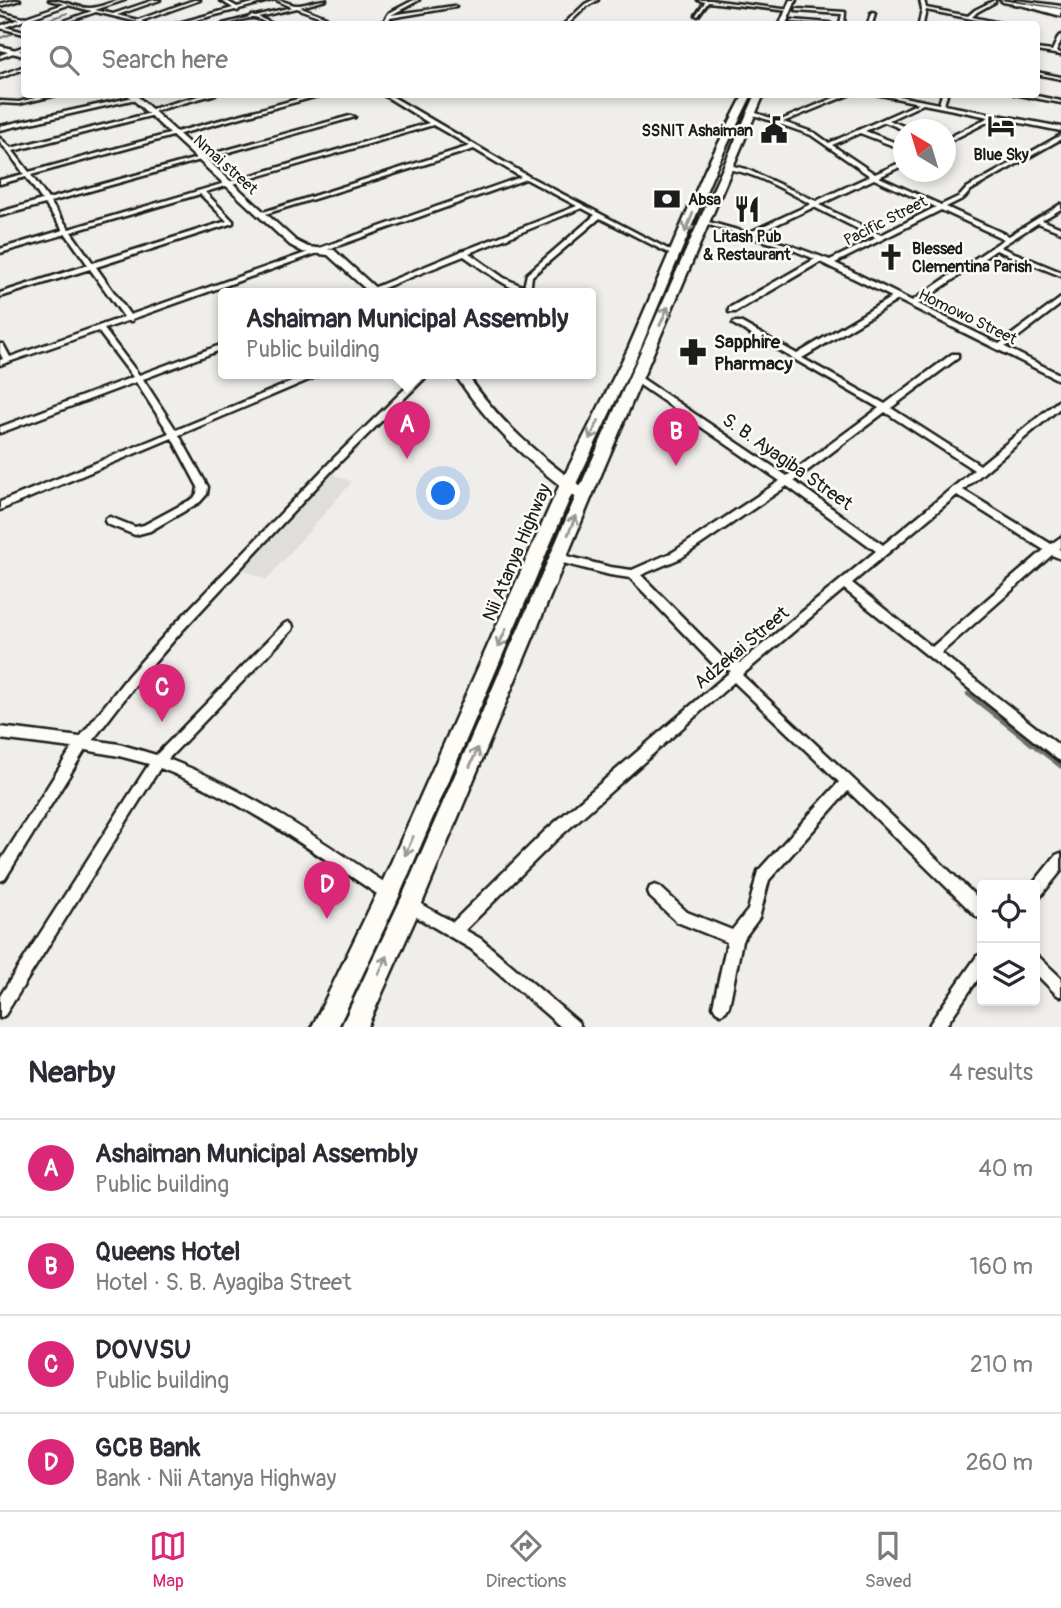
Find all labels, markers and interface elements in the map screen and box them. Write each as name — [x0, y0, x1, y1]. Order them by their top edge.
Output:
search box — [21, 21, 1040, 98]
icon: search — [45, 41, 83, 79]
text: Search here — [101, 44, 228, 76]
hotel icon: Blue Sky — [986, 111, 1016, 141]
public building icon: SSNIT Ashaiman — [759, 115, 789, 145]
north arrow — [893, 119, 956, 182]
place label: SSNIT Ashaiman — [641, 121, 753, 141]
street label: Nmai street — [189, 131, 262, 199]
place label: Blue Sky — [973, 145, 1029, 165]
bank icon: Absa — [652, 184, 682, 214]
place label: Absa — [688, 190, 721, 210]
street label: Pacific Street — [840, 191, 931, 250]
restaurant icon: Litash Pub & Restaurant — [732, 194, 762, 224]
one-way arrow — [681, 212, 694, 234]
place label: Litash Pub & Restaurant — [703, 227, 791, 265]
place label: Blessed Clementina Parish — [912, 239, 1033, 277]
church icon: Blessed Clementina Parish — [876, 242, 906, 272]
street label: Homowo Street — [915, 284, 1021, 350]
popup — [218, 288, 596, 379]
text: Ashaiman Municipal Assembly — [246, 303, 568, 335]
one-way arrow — [658, 306, 671, 328]
place label: Sapphire Pharmacy — [714, 330, 793, 376]
text: Public building — [246, 335, 380, 364]
pharmacy icon: Sapphire Pharmacy — [678, 337, 708, 367]
pin: A — [384, 401, 430, 459]
pin: B — [653, 408, 699, 466]
street label: S. B. Ayagiba Street — [718, 408, 858, 516]
one-way arrow — [587, 419, 601, 440]
your location — [426, 476, 460, 510]
street label: Nii Atanya Highway — [477, 480, 557, 625]
one-way arrow — [567, 514, 580, 536]
street label: Adzekai Street — [689, 601, 794, 694]
one-way arrow — [495, 627, 508, 648]
pin: C — [139, 664, 185, 722]
one-way arrow — [468, 746, 481, 768]
one-way arrow — [402, 835, 415, 856]
pin: D — [304, 861, 350, 919]
map controls — [977, 880, 1040, 1006]
button: locate — [977, 880, 1040, 943]
button: layers — [977, 943, 1040, 1006]
one-way arrow — [376, 955, 390, 976]
text: Nearby — [28, 1054, 115, 1091]
text: 4 results — [949, 1058, 1033, 1087]
text: Ashaiman Municipal Assembly — [95, 1138, 418, 1170]
text: A — [44, 1154, 58, 1183]
text: 40 m — [979, 1154, 1033, 1183]
text: Public building — [95, 1170, 229, 1199]
text: Queens Hotel — [95, 1236, 240, 1268]
text: B — [44, 1252, 58, 1281]
text: 160 m — [969, 1252, 1033, 1281]
text: Hotel · S. B. Ayagiba Street — [95, 1268, 351, 1297]
text: DOVVSU — [95, 1334, 191, 1366]
text: C — [44, 1350, 58, 1379]
text: 210 m — [970, 1350, 1033, 1379]
text: Public building — [95, 1366, 229, 1395]
text: GCB Bank — [95, 1432, 200, 1464]
text: D — [44, 1448, 58, 1477]
text: 260 m — [966, 1448, 1033, 1477]
text: Bank · Nii Atanya Highway — [95, 1464, 336, 1493]
tab: Map — [149, 1527, 187, 1593]
tab: Directions — [486, 1527, 566, 1593]
tab: Saved — [865, 1527, 912, 1593]

